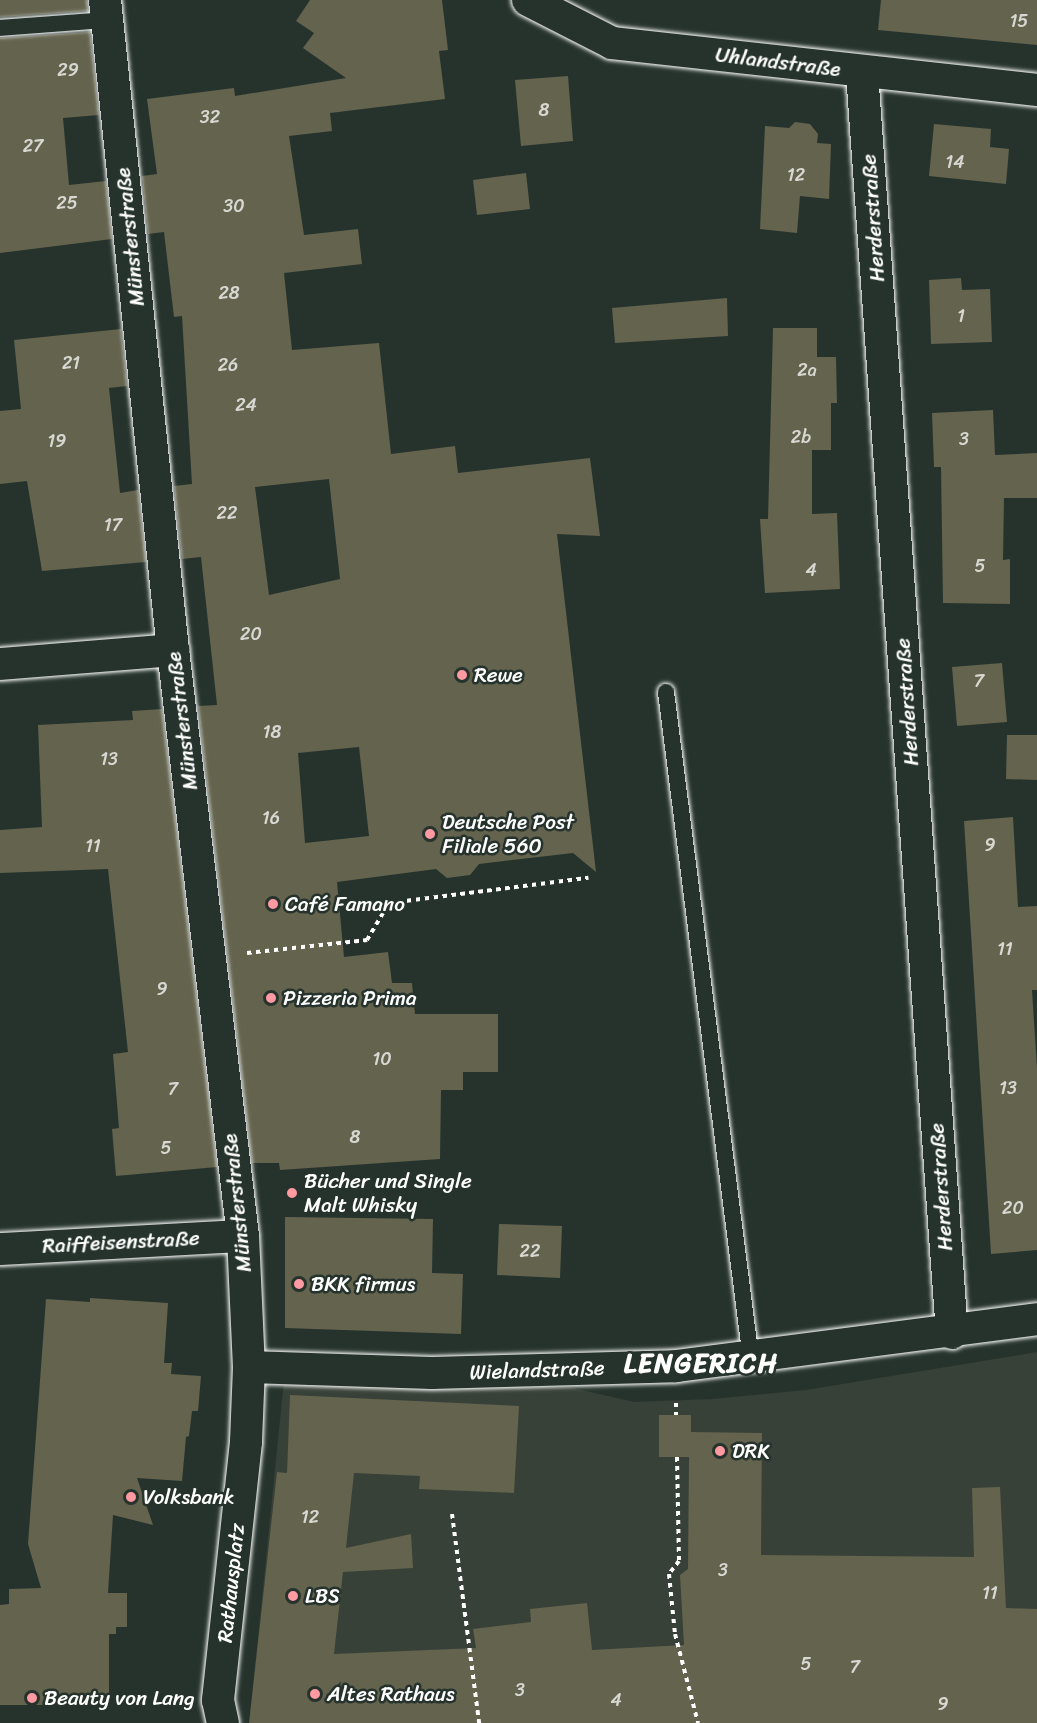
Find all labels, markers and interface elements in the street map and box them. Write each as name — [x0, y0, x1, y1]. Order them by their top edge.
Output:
house number: 15 — [1010, 10, 1028, 32]
street label: Uhlandstraße — [714, 42, 842, 82]
house number: 29 — [57, 59, 79, 81]
house number: 8 — [539, 99, 549, 121]
house number: 32 — [200, 106, 220, 128]
house number: 27 — [23, 135, 43, 157]
house number: 14 — [946, 151, 964, 173]
street label: Herderstraße — [856, 153, 890, 283]
house number: 12 — [787, 164, 805, 186]
street label: Münsterstraße — [110, 167, 150, 307]
house number: 25 — [56, 192, 78, 214]
house number: 30 — [223, 195, 245, 217]
house number: 28 — [218, 282, 240, 304]
house number: 1 — [957, 305, 965, 327]
house number: 21 — [62, 352, 80, 374]
house number: 26 — [218, 354, 238, 376]
house number: 2a — [797, 359, 817, 381]
house number: 24 — [235, 394, 257, 416]
house number: 2b — [791, 426, 811, 448]
house number: 3 — [959, 428, 969, 450]
house number: 19 — [48, 430, 66, 452]
house number: 22 — [217, 502, 237, 524]
house number: 17 — [104, 514, 122, 536]
house number: 5 — [975, 555, 985, 577]
house number: 4 — [805, 559, 817, 581]
house number: 20 — [240, 623, 262, 645]
street label: Herderstraße — [890, 637, 924, 767]
street label: Münsterstraße — [161, 650, 203, 792]
place label: Rewe — [474, 662, 523, 688]
marker: Rewe — [455, 668, 469, 682]
house number: 7 — [974, 670, 984, 692]
house number: 18 — [263, 721, 281, 743]
house number: 13 — [100, 748, 118, 770]
house number: 16 — [262, 807, 280, 829]
place label: Deutsche Post Filiale 560 — [442, 809, 575, 859]
marker: Deutsche Post Filiale 560 — [423, 827, 437, 841]
house number: 9 — [984, 834, 996, 856]
house number: 11 — [85, 835, 101, 857]
place label: Café Famano — [285, 891, 405, 917]
marker: Café Famano — [266, 897, 280, 911]
house number: 11 — [997, 938, 1013, 960]
house number: 9 — [156, 978, 168, 1000]
place label: Pizzeria Prima — [283, 985, 417, 1011]
marker: Pizzeria Prima — [264, 991, 278, 1005]
house number: 10 — [372, 1048, 392, 1070]
house number: 13 — [999, 1077, 1017, 1099]
house number: 7 — [168, 1078, 178, 1100]
street label: Herderstraße — [924, 1122, 958, 1252]
house number: 8 — [350, 1126, 360, 1148]
street label: Münsterstraße — [217, 1133, 257, 1273]
house number: 5 — [161, 1137, 171, 1159]
place label: Bücher und Single Malt Whisky — [304, 1168, 472, 1218]
marker: Bücher und Single Malt Whisky — [285, 1186, 299, 1200]
house number: 20 — [1002, 1197, 1024, 1219]
street label: Raiffeisenstraße — [42, 1225, 200, 1259]
house number: 22 — [520, 1240, 540, 1262]
place label: BKK firmus — [311, 1271, 415, 1297]
marker: BKK firmus — [292, 1277, 306, 1291]
district label: LENGERICH — [625, 1348, 777, 1380]
street label: Wielandstraße — [469, 1355, 605, 1385]
place label: DRK — [732, 1438, 770, 1464]
marker: DRK — [713, 1444, 727, 1458]
place label: Volksbank — [143, 1484, 235, 1510]
marker: Volksbank — [124, 1490, 138, 1504]
house number: 12 — [301, 1506, 319, 1528]
street label: Rathausplatz — [212, 1522, 250, 1644]
house number: 3 — [718, 1559, 728, 1581]
house number: 11 — [982, 1582, 998, 1604]
place label: LBS — [305, 1583, 339, 1609]
marker: LBS — [286, 1589, 300, 1603]
house number: 5 — [801, 1653, 811, 1675]
house number: 7 — [850, 1656, 860, 1678]
house number: 3 — [515, 1679, 525, 1701]
place label: Altes Rathaus — [327, 1681, 455, 1707]
place label: Beauty von Lang — [44, 1685, 195, 1711]
marker: Altes Rathaus — [308, 1687, 322, 1701]
house number: 4 — [610, 1689, 622, 1711]
marker: Beauty von Lang — [25, 1691, 39, 1705]
house number: 9 — [937, 1693, 949, 1715]

